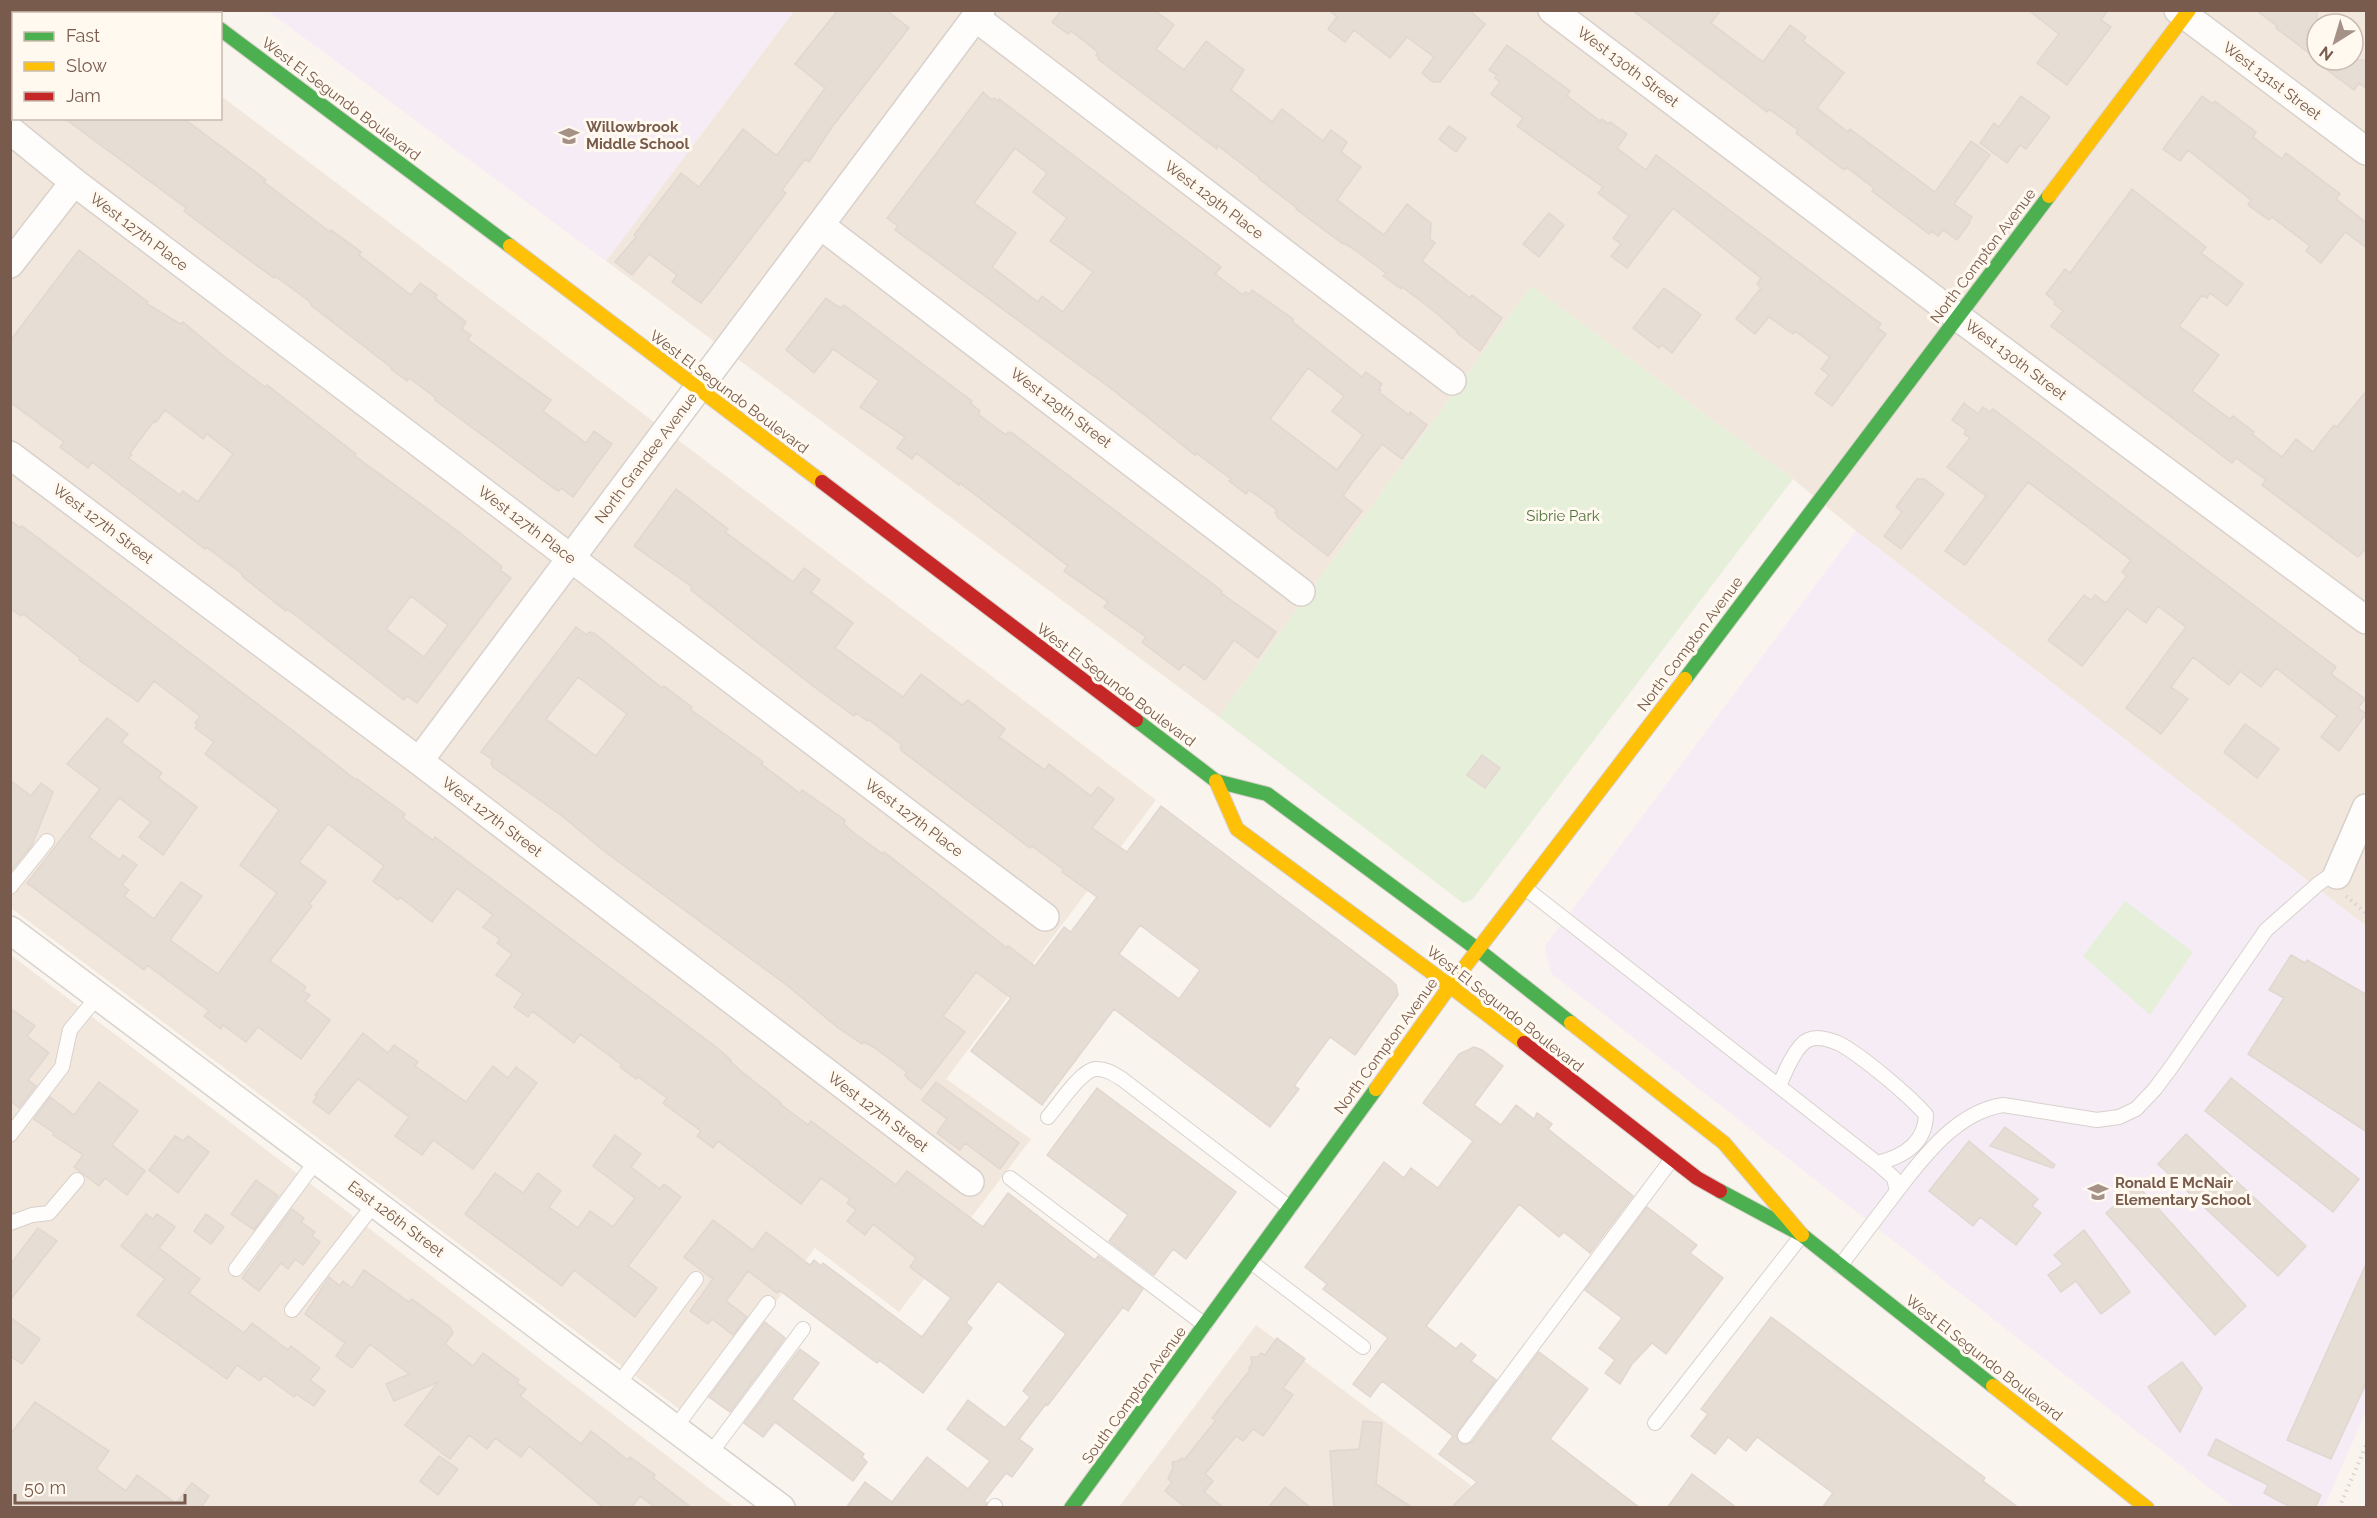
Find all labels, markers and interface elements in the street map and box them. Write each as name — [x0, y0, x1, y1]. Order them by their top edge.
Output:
legend — [12, 12, 222, 120]
north arrow — [2305, 12, 2365, 72]
street label: West 130th Street — [1574, 23, 1682, 111]
text: Fast — [66, 25, 100, 46]
street label: West El Segundo Boulevard — [258, 33, 424, 165]
street label: West 131st Street — [2219, 38, 2325, 124]
text: N — [2316, 42, 2337, 65]
text: Slow — [66, 55, 107, 76]
text: Jam — [66, 85, 101, 106]
place label: Willowbrook Middle School — [586, 118, 689, 153]
school or university icon: Willowbrook Middle School — [557, 124, 581, 148]
street label: West 129th Place — [1161, 157, 1267, 243]
street label: North Compton Avenue — [1926, 185, 2040, 327]
street label: West 127th Place — [86, 189, 192, 275]
street label: West 130th Street — [1962, 316, 2070, 404]
street label: West El Segundo Boulevard — [646, 326, 812, 458]
street label: West 129th Street — [1007, 364, 1115, 452]
street label: North Grandee Avenue — [591, 389, 701, 527]
street label: West 127th Street — [49, 480, 157, 568]
street label: West 127th Place — [474, 482, 580, 568]
park label: Sibrie Park — [1526, 507, 1600, 525]
street label: North Compton Avenue — [1633, 573, 1747, 715]
street label: West El Segundo Boulevard — [1033, 619, 1199, 751]
street label: West 127th Street — [438, 773, 546, 861]
street label: West 127th Place — [861, 775, 967, 861]
street label: West El Segundo Boulevard — [1423, 942, 1587, 1076]
street label: North Compton Avenue — [1331, 974, 1442, 1118]
street label: West 127th Street — [824, 1068, 932, 1156]
place label: Ronald E McNair Elementary School — [2115, 1174, 2251, 1209]
street label: East 126th Street — [344, 1177, 448, 1261]
school or university icon: Ronald E McNair Elementary School — [2086, 1180, 2110, 1204]
street label: West El Segundo Boulevard — [1902, 1291, 2066, 1425]
street label: South Compton Avenue — [1078, 1323, 1190, 1467]
scale bar — [15, 1467, 184, 1505]
text: 50 m — [24, 1477, 66, 1498]

